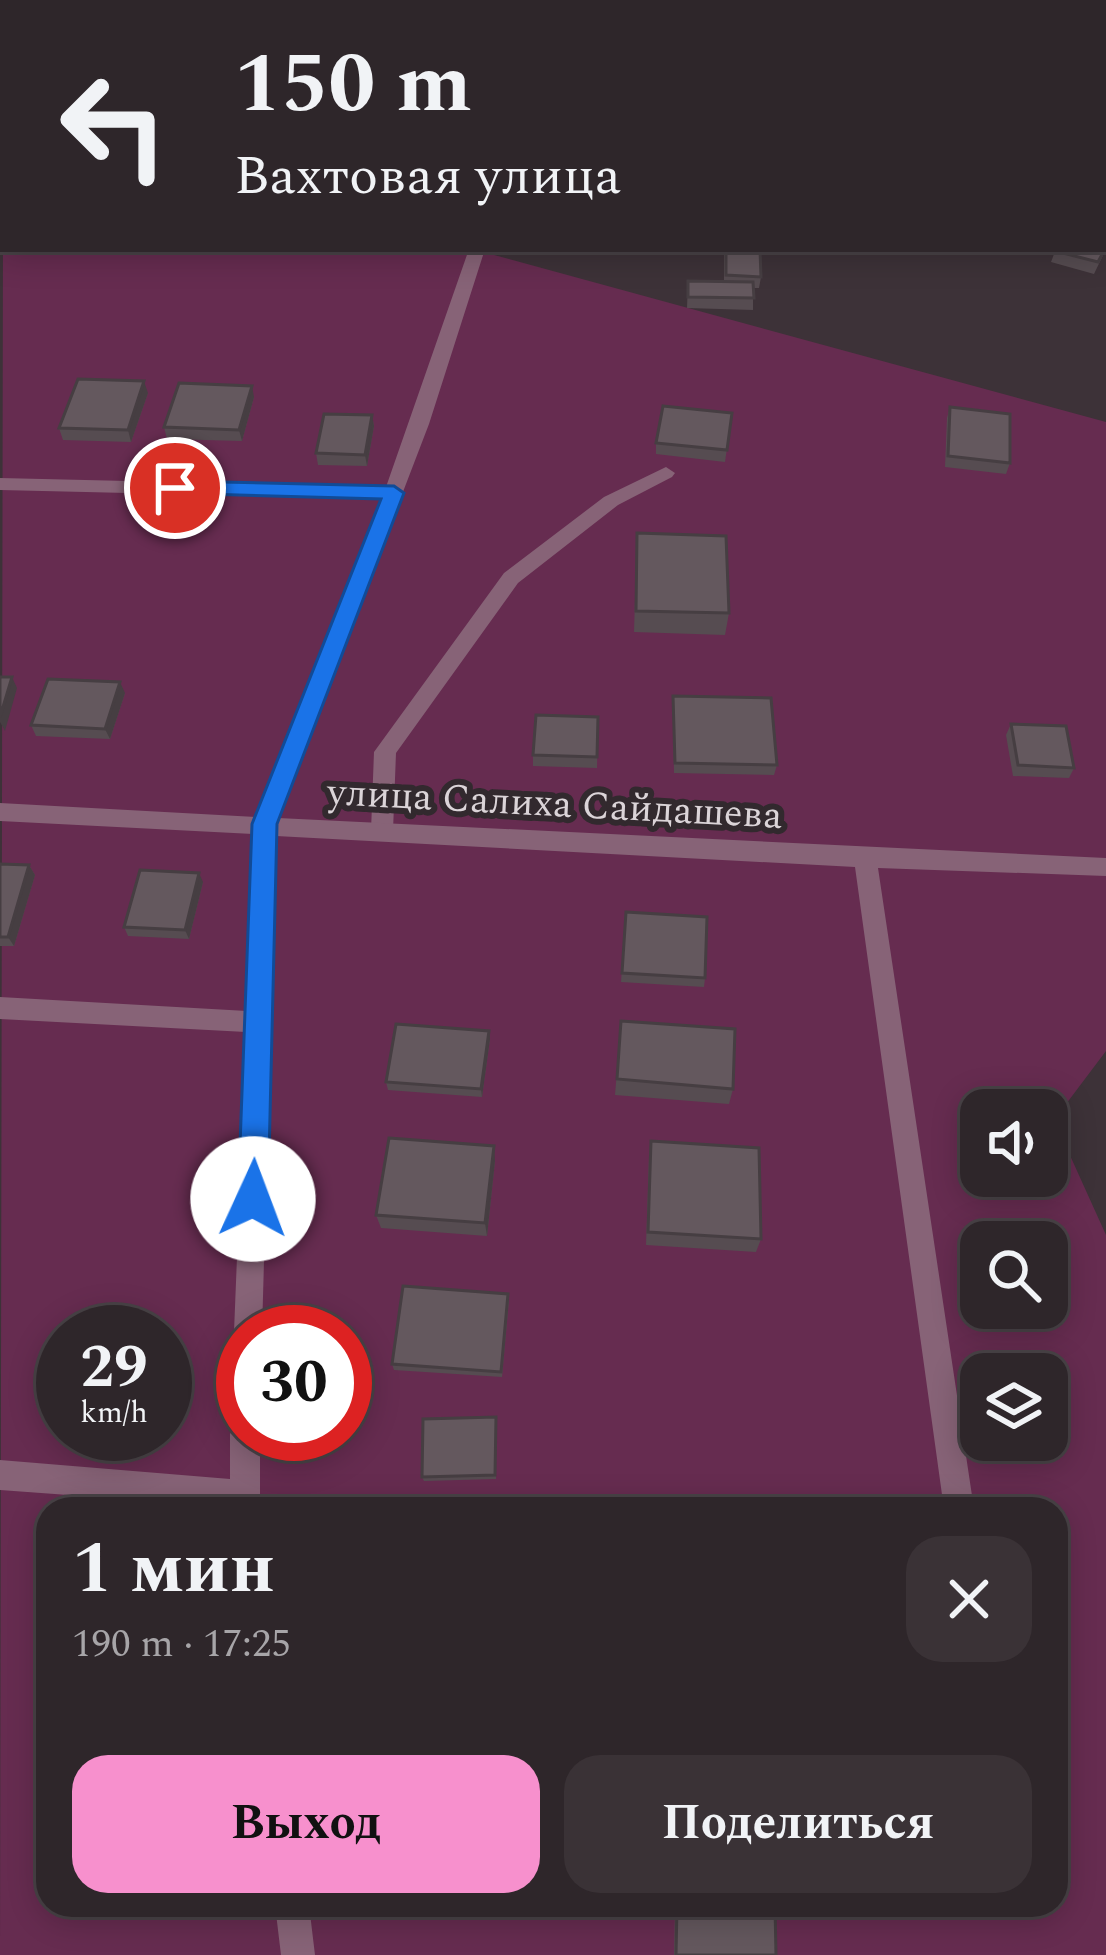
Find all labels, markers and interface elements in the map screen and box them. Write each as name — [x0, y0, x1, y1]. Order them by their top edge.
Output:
text: 150 m — [234, 21, 472, 149]
icon: left — [36, 48, 192, 204]
text: Вахтовая улица — [234, 136, 621, 218]
pin — [124, 437, 226, 539]
icon: arrive — [142, 455, 208, 521]
street label: улица Салиха Сайдашева — [325, 763, 784, 846]
map controls — [960, 1089, 1068, 1461]
button: sound — [960, 1089, 1068, 1197]
position arrow — [190, 1136, 316, 1262]
button: search — [960, 1221, 1068, 1329]
speed limit sign: 30 — [216, 1305, 372, 1461]
text: 29 — [80, 1322, 148, 1414]
button: layers — [960, 1353, 1068, 1461]
text: km/h — [80, 1390, 148, 1436]
text: 1 мин — [72, 1515, 275, 1624]
button: close — [906, 1536, 1032, 1662]
text: 190 m · 17:25 — [72, 1615, 291, 1674]
button: Выход — [72, 1755, 540, 1893]
button: Поделиться — [564, 1755, 1032, 1893]

